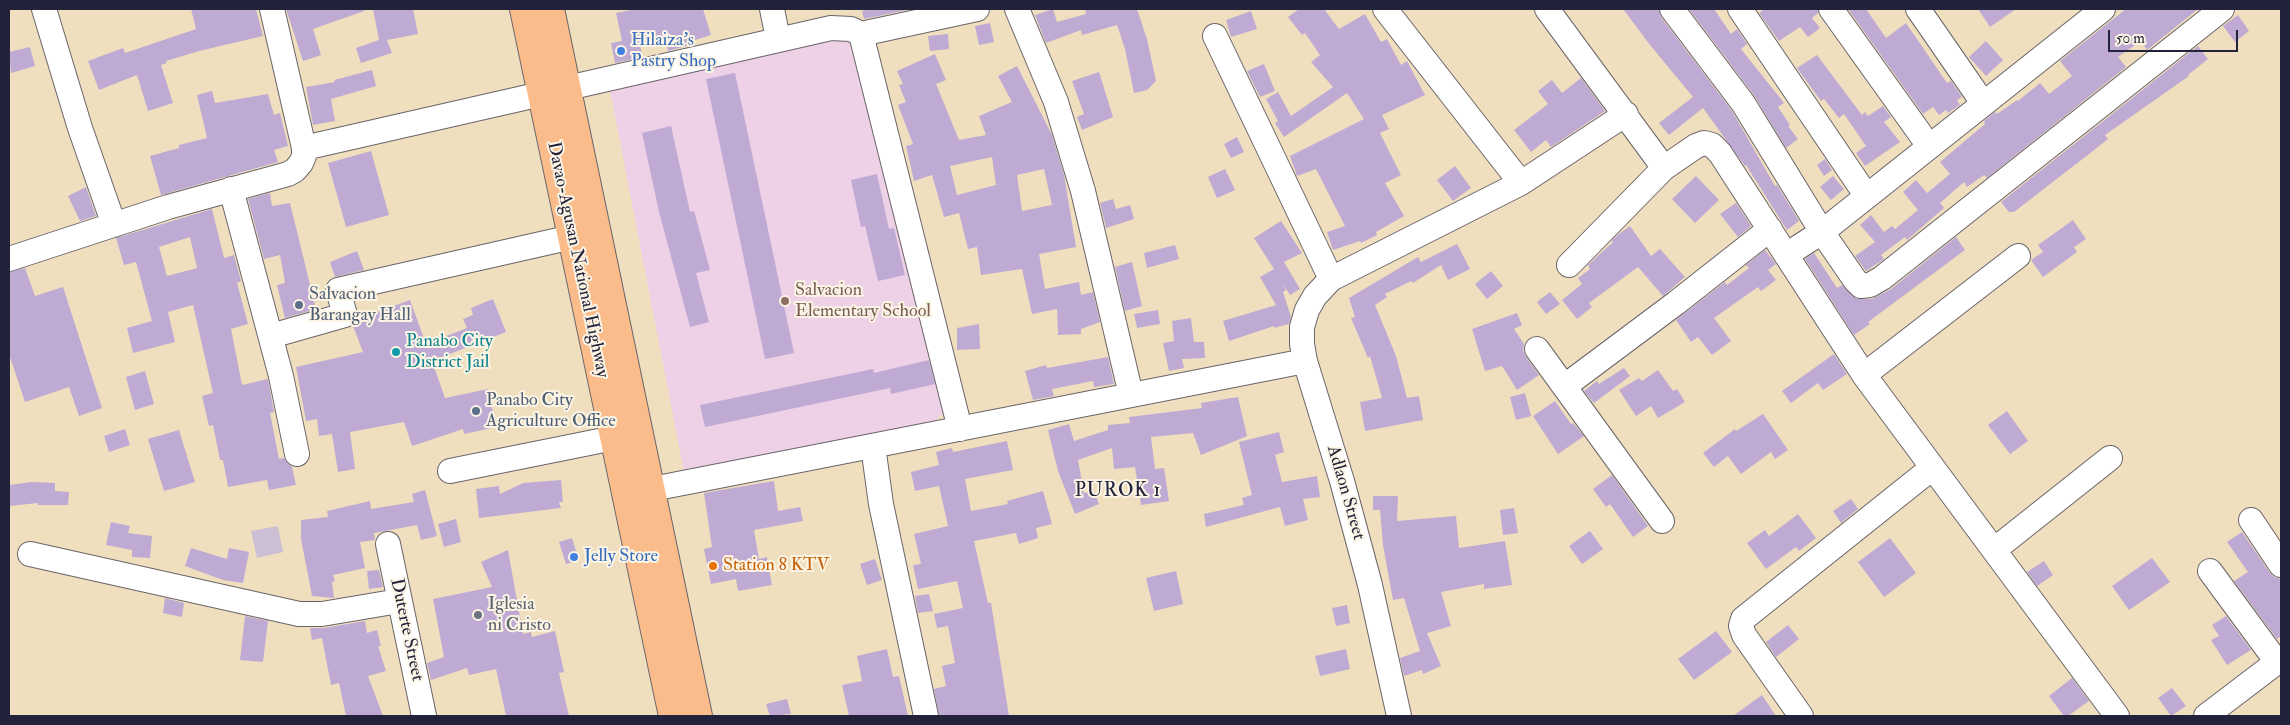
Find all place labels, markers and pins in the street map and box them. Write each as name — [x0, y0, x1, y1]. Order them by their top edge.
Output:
place label: Hilaiza's Pastry Shop — [631, 30, 716, 72]
marker: Hilaiza's Pastry Shop — [615, 45, 627, 57]
place label: Salvacion Elementary School — [795, 280, 931, 322]
place label: Salvacion Barangay Hall — [309, 284, 411, 326]
marker: Salvacion Elementary School — [779, 295, 791, 307]
marker: Salvacion Barangay Hall — [293, 299, 305, 311]
place label: Panabo City District Jail — [406, 331, 493, 374]
marker: Panabo City District Jail — [390, 346, 402, 358]
place label: Panabo City Agriculture Office — [486, 390, 616, 432]
marker: Panabo City Agriculture Office — [470, 405, 482, 417]
place label: Jelly Store — [584, 546, 658, 568]
marker: Jelly Store — [568, 551, 580, 563]
place label: Station 8 KTV — [723, 555, 829, 577]
marker: Station 8 KTV — [707, 560, 719, 572]
place label: Iglesia ni Cristo — [488, 594, 551, 636]
marker: Iglesia ni Cristo — [472, 609, 484, 621]

